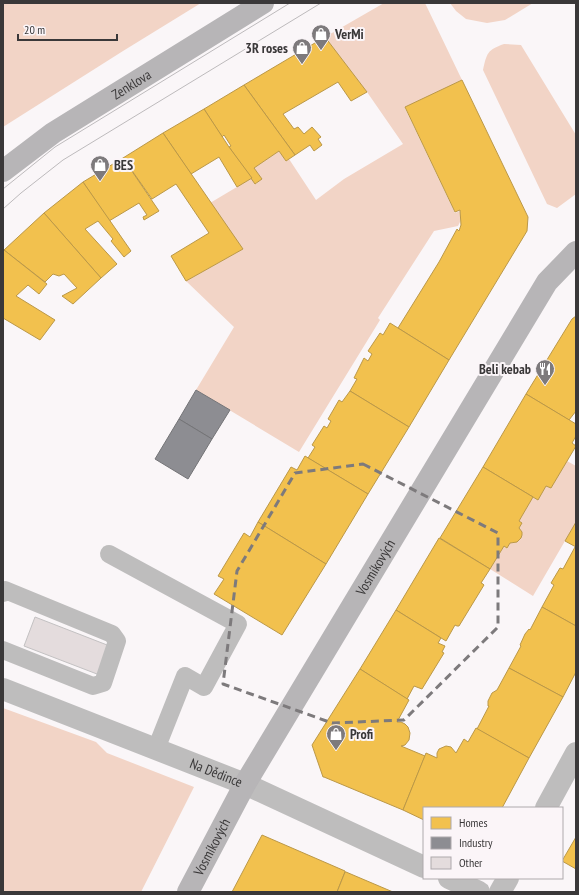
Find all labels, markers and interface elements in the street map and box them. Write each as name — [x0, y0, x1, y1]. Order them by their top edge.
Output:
scale bar — [18, 16, 117, 42]
text: 20 m — [24, 22, 45, 37]
shop icon: VerMi — [310, 23, 332, 51]
place label: VerMi — [334, 25, 364, 43]
shop icon: 3R roses — [291, 37, 313, 65]
place label: 3R roses — [245, 39, 288, 57]
street label: Zenklova — [108, 65, 155, 104]
shop icon: BES — [89, 154, 111, 182]
place label: BES — [114, 156, 133, 174]
restaurant icon: Beli kebab — [534, 358, 556, 386]
place label: Beli kebab — [479, 360, 531, 378]
street label: Vosmíkových — [351, 536, 399, 599]
shop icon: Profi — [325, 723, 347, 751]
place label: Profi — [350, 725, 373, 743]
street label: Na Dědince — [187, 754, 245, 791]
legend — [423, 807, 563, 879]
street label: Vosmíkových — [189, 815, 234, 879]
text: Homes — [459, 815, 487, 830]
text: Industry — [459, 835, 493, 850]
text: Other — [459, 855, 483, 870]

